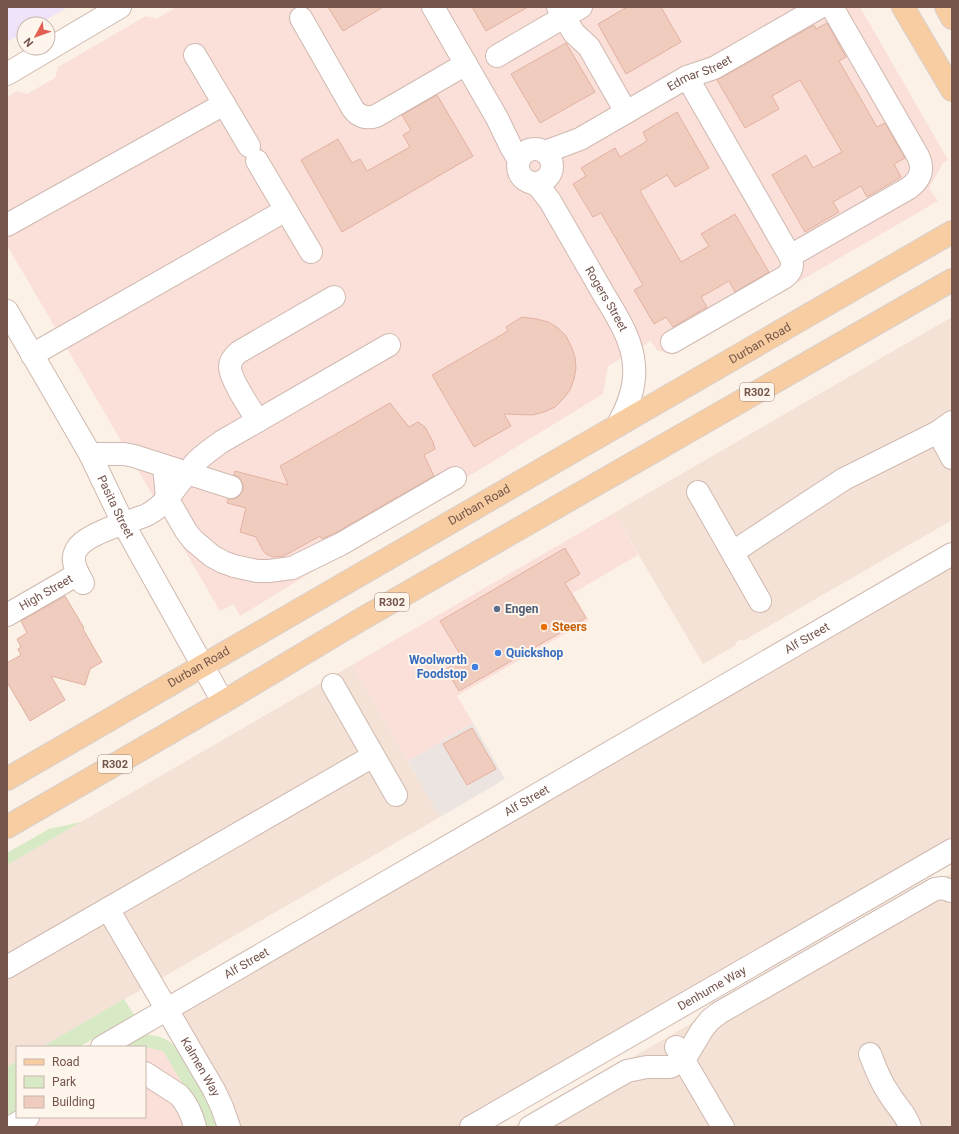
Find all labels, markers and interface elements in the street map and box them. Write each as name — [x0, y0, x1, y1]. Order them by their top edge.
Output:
north arrow — [16, 16, 56, 56]
text: N — [21, 35, 36, 49]
street label: Edmar Street — [665, 52, 734, 94]
street label: Rogers Street — [582, 264, 631, 334]
street label: Durban Road — [727, 320, 793, 367]
road number: R302 — [740, 383, 774, 401]
street label: Pasita Street — [94, 473, 137, 541]
street label: Durban Road — [446, 482, 513, 528]
street label: High Street — [17, 572, 75, 613]
road number: R302 — [375, 593, 409, 611]
place label: Engen — [505, 602, 539, 616]
marker: Engen — [492, 604, 502, 614]
place label: Steers — [552, 620, 587, 634]
street label: Alf Street — [782, 620, 832, 657]
marker: Steers — [539, 622, 549, 632]
street label: Durban Road — [165, 644, 232, 690]
place label: Quickshop — [506, 646, 563, 660]
marker: Quickshop — [493, 648, 503, 658]
place label: Woolworth Foodstop — [409, 653, 467, 681]
marker: Woolworth Foodstop — [470, 662, 480, 672]
road number: R302 — [98, 755, 132, 773]
street label: Alf Street — [502, 782, 552, 819]
street label: Alf Street — [221, 945, 271, 982]
street label: Denhume Way — [675, 963, 749, 1013]
street label: Kalmen Way — [178, 1035, 223, 1099]
legend — [16, 1046, 146, 1118]
text: Road — [52, 1055, 80, 1069]
text: Park — [52, 1075, 77, 1089]
text: Building — [52, 1095, 95, 1109]

